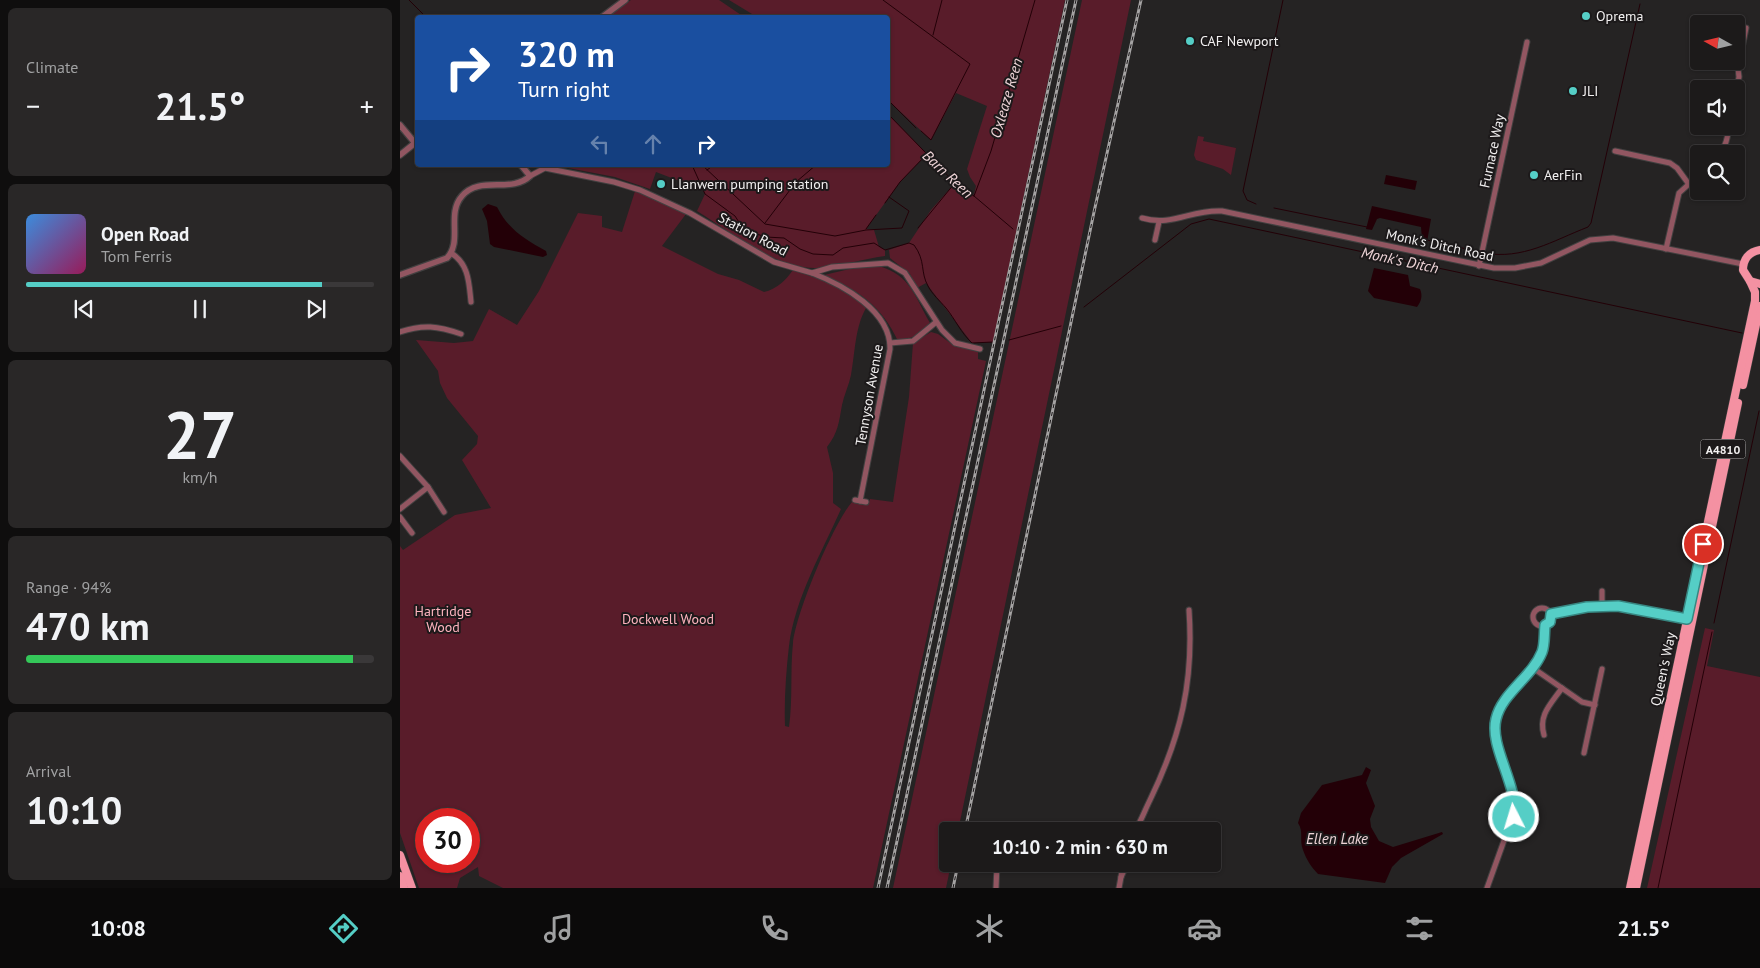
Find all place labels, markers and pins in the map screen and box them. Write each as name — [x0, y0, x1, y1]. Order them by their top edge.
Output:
place label: Oprema — [1596, 7, 1643, 25]
marker: Oprema — [1580, 10, 1592, 22]
place label: CAF Newport — [1200, 32, 1279, 50]
marker: CAF Newport — [1184, 35, 1196, 47]
place label: JLI — [1582, 82, 1598, 100]
marker: JLI — [1567, 85, 1579, 97]
place label: AerFin — [1544, 166, 1583, 184]
marker: AerFin — [1528, 169, 1540, 181]
place label: Llanwern pumping station — [671, 175, 828, 193]
marker: Llanwern pumping station — [655, 178, 667, 190]
pin — [1682, 523, 1724, 565]

